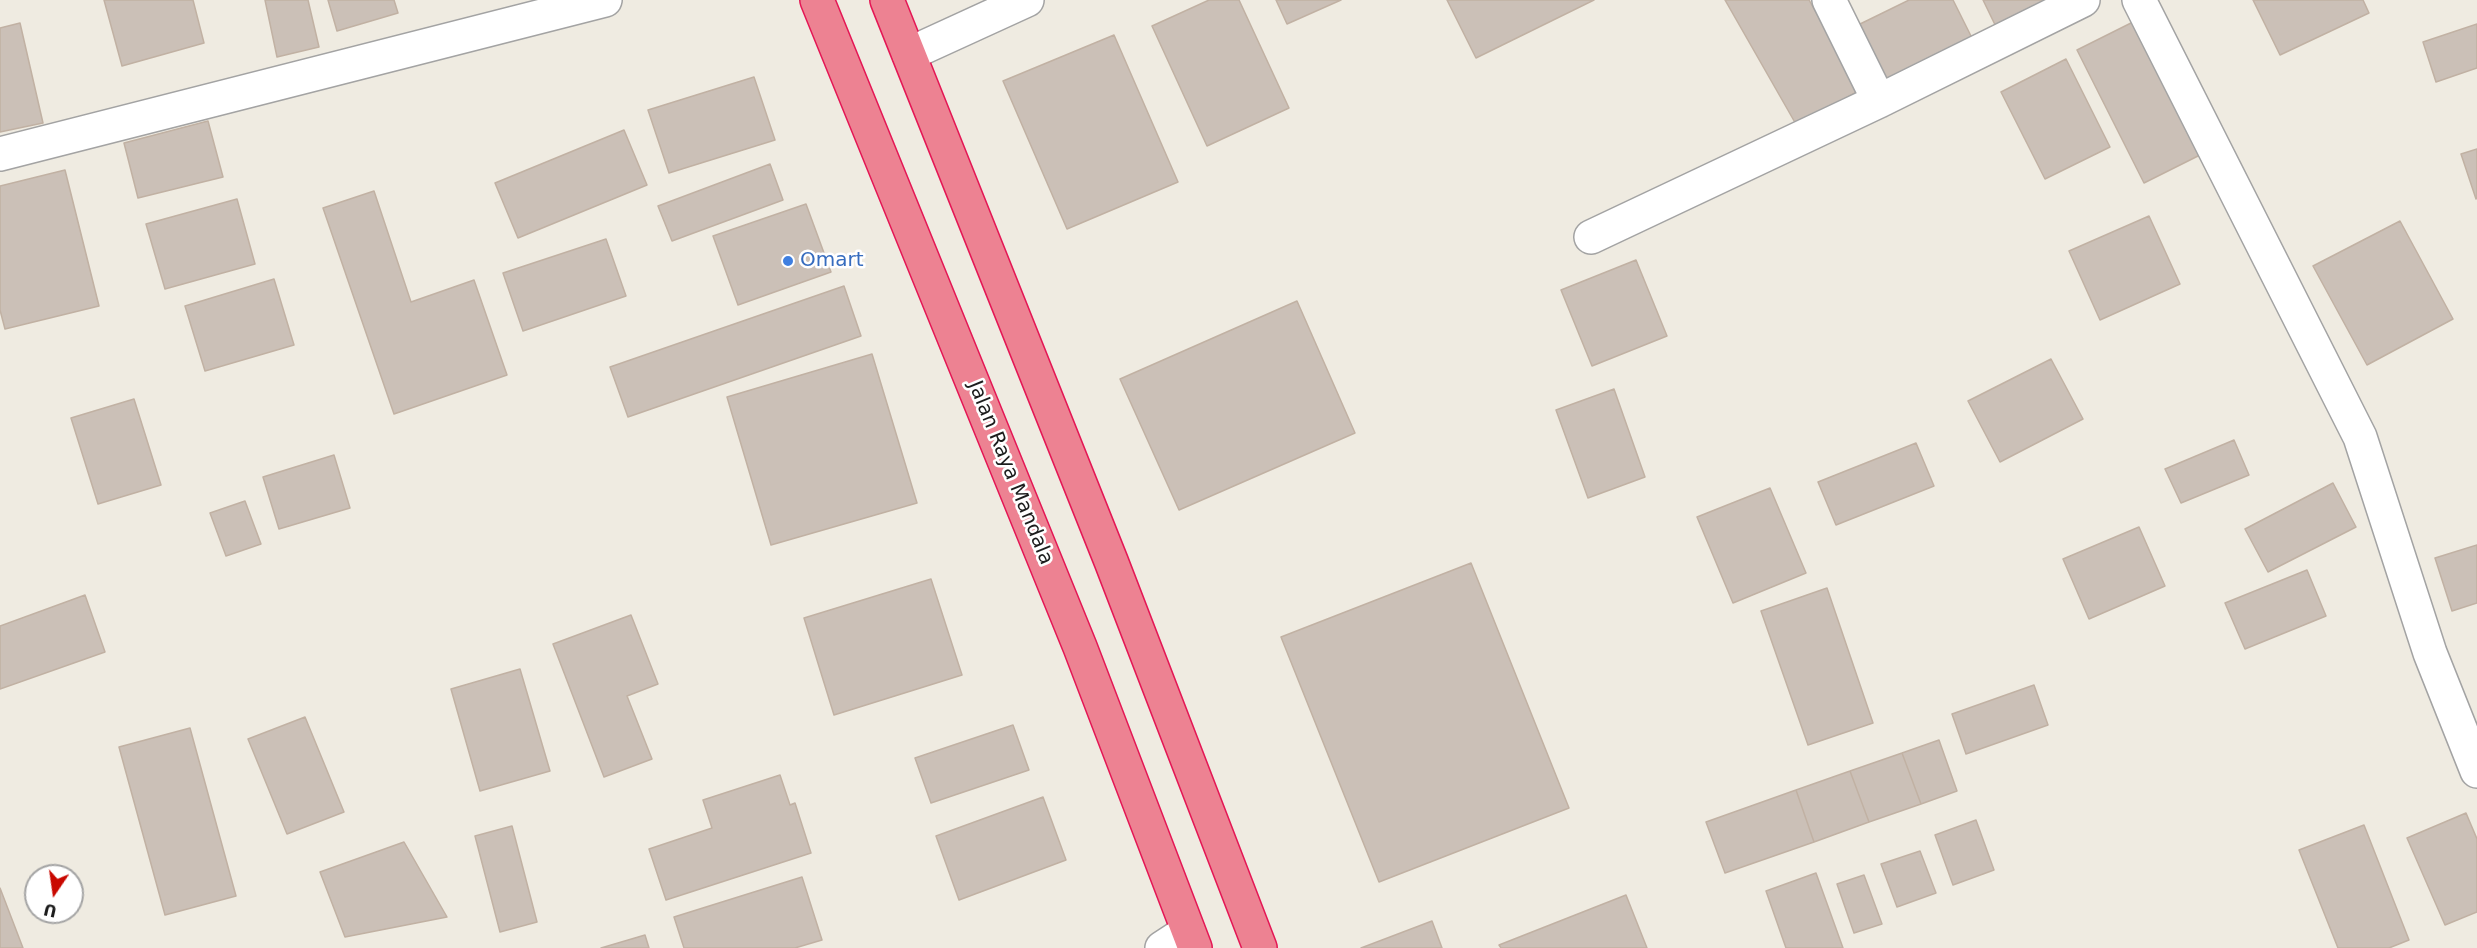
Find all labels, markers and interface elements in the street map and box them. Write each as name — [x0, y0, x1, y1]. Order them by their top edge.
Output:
place label: Omart — [800, 249, 864, 273]
marker: Omart — [781, 254, 795, 268]
street label: Jalan Raya Mandala — [962, 378, 1058, 568]
north arrow — [24, 864, 84, 924]
text: U — [42, 899, 59, 921]

